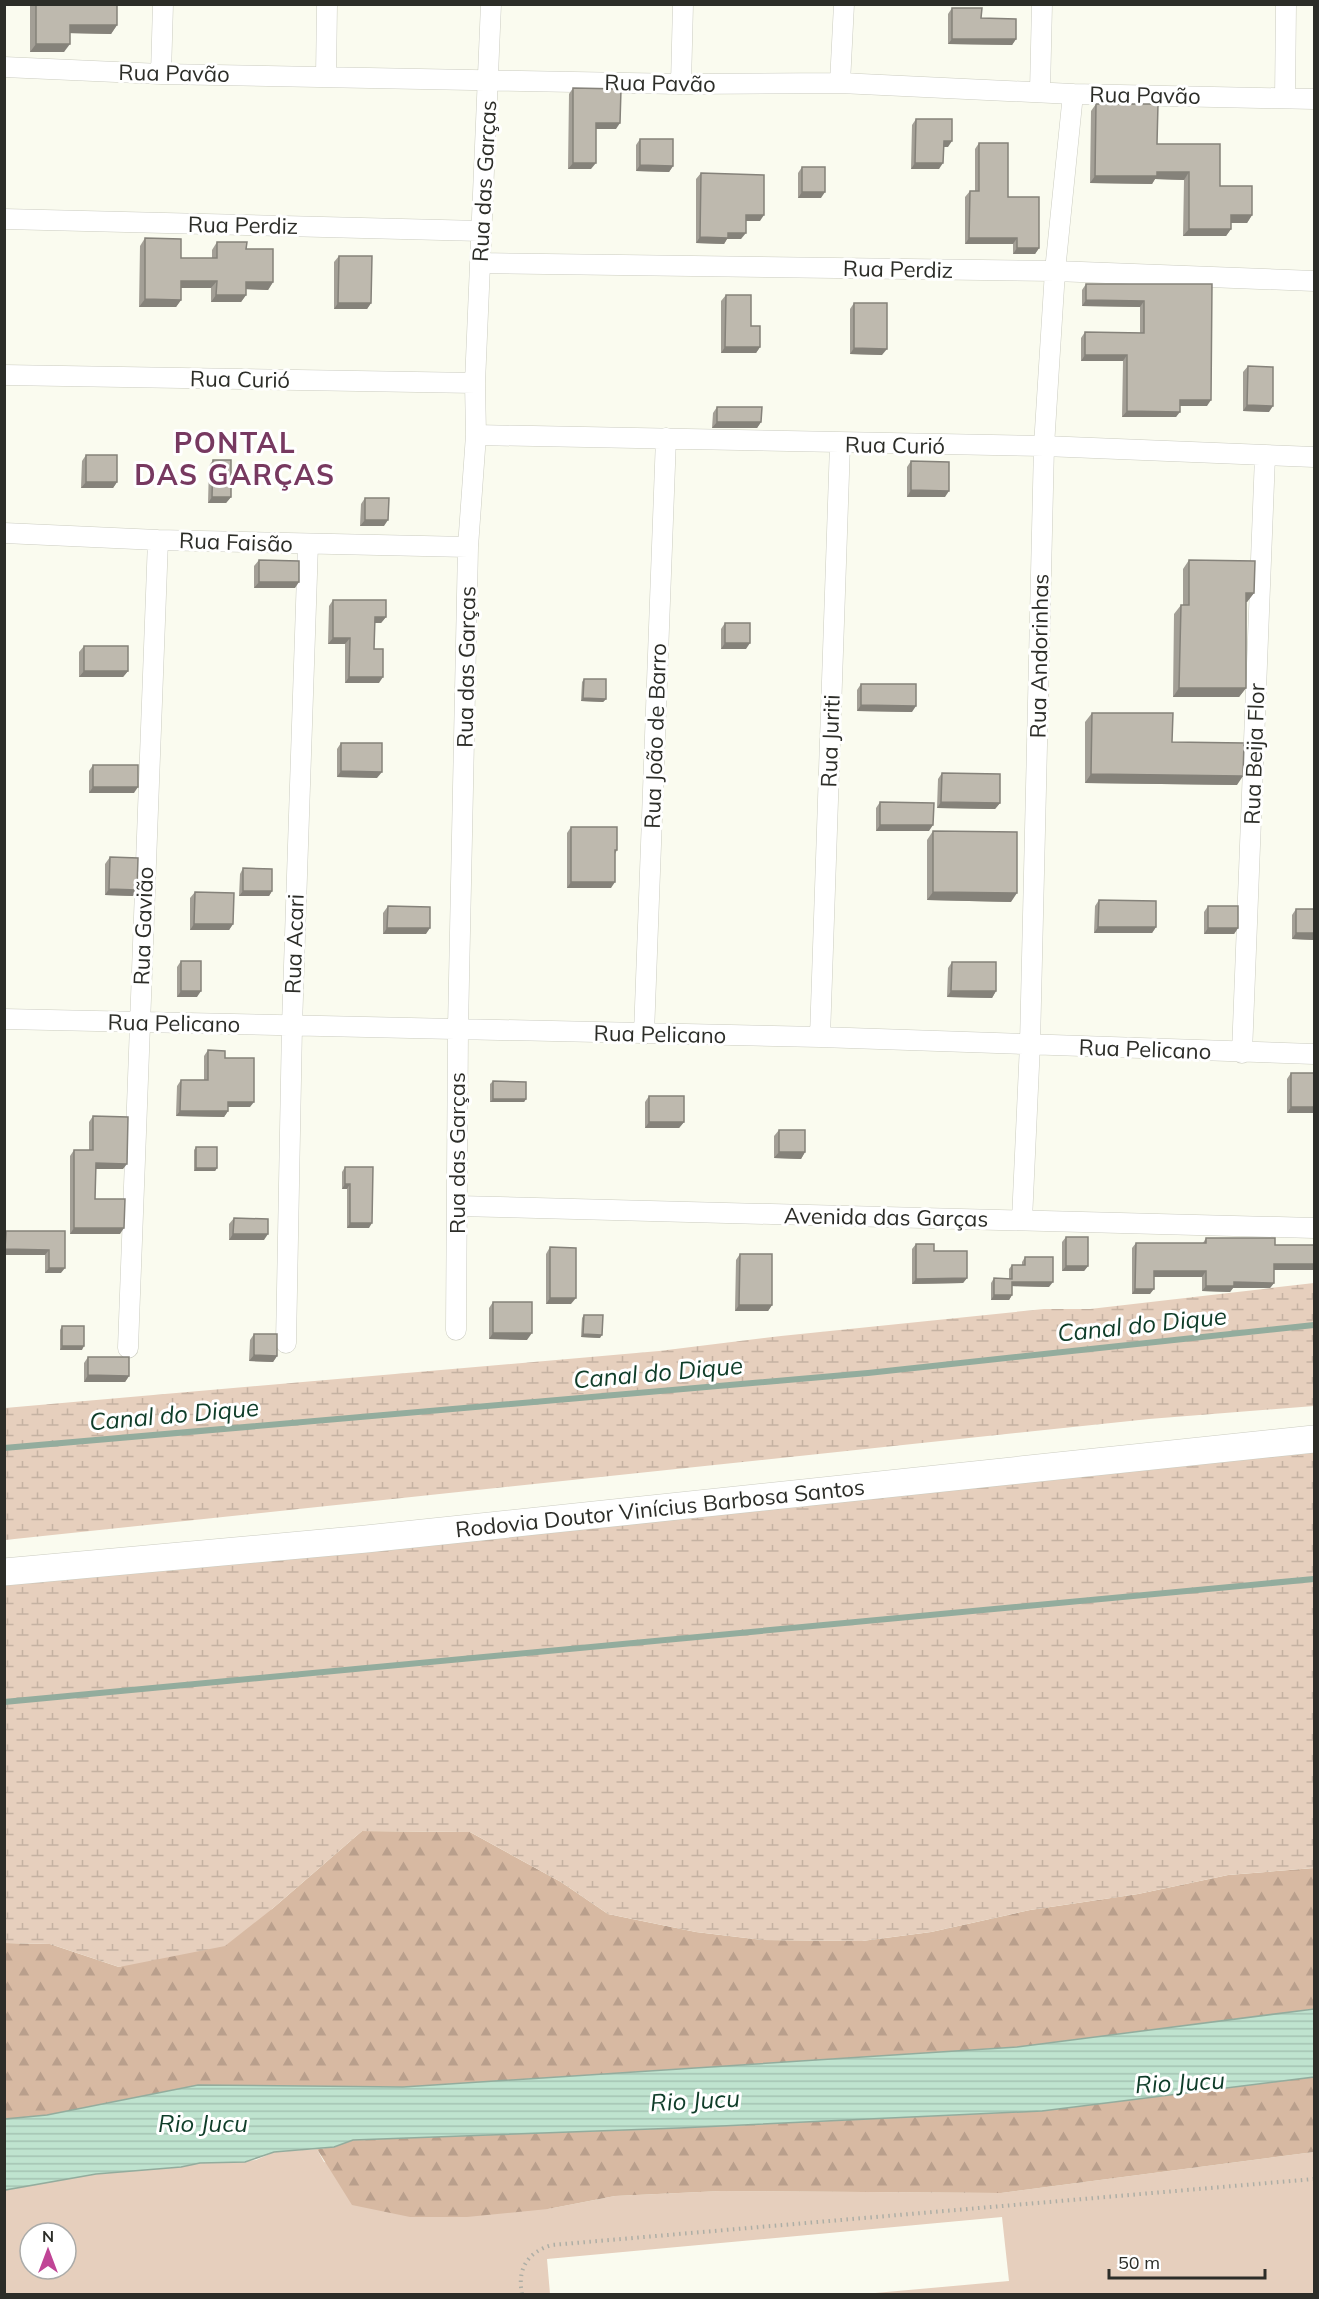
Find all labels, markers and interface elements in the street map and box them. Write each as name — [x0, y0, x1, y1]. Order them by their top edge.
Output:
street label: Rua Pavão — [118, 58, 230, 88]
street label: Rua Pavão — [604, 68, 716, 98]
street label: Rua Pavão — [1089, 80, 1201, 110]
street label: Rua das Garças — [466, 99, 502, 263]
street label: Rua Perdiz — [188, 210, 298, 240]
street label: Rua Perdiz — [843, 254, 953, 284]
street label: Rua Curió — [190, 364, 290, 394]
district label: PONTAL DAS GARÇAS — [134, 425, 336, 492]
street label: Rua Curió — [845, 430, 945, 460]
street label: Rua Faisão — [179, 526, 293, 558]
street label: Rua Andorinhas — [1024, 573, 1054, 739]
street label: Rua das Garças — [451, 586, 481, 748]
street label: Rua João de Barro — [638, 643, 672, 829]
street label: Rua Beija Flor — [1238, 683, 1270, 825]
street label: Rua Juriti — [814, 694, 846, 788]
street label: Rua Gavião — [127, 866, 159, 986]
street label: Rua Acari — [278, 893, 310, 995]
street label: Rua Pelicano — [107, 1008, 241, 1038]
street label: Rua Pelicano — [593, 1019, 727, 1049]
street label: Rua Pelicano — [1078, 1033, 1212, 1065]
street label: Rua das Garças — [443, 1072, 471, 1234]
street label: Avenida das Garças — [784, 1201, 988, 1233]
water label: Canal do Dique — [1056, 1300, 1228, 1348]
water label: Canal do Dique — [572, 1350, 744, 1394]
water label: Canal do Dique — [88, 1392, 260, 1436]
street label: Rodovia Doutor Vinícius Barbosa Santos — [454, 1473, 866, 1543]
water label: Rio Jucu — [1134, 2065, 1226, 2099]
water label: Rio Jucu — [649, 2083, 741, 2117]
water label: Rio Jucu — [158, 2108, 248, 2138]
north arrow — [18, 2221, 78, 2281]
text: N — [42, 2226, 54, 2246]
scale bar — [1109, 2242, 1265, 2280]
text: 50 m — [1118, 2251, 1160, 2274]

